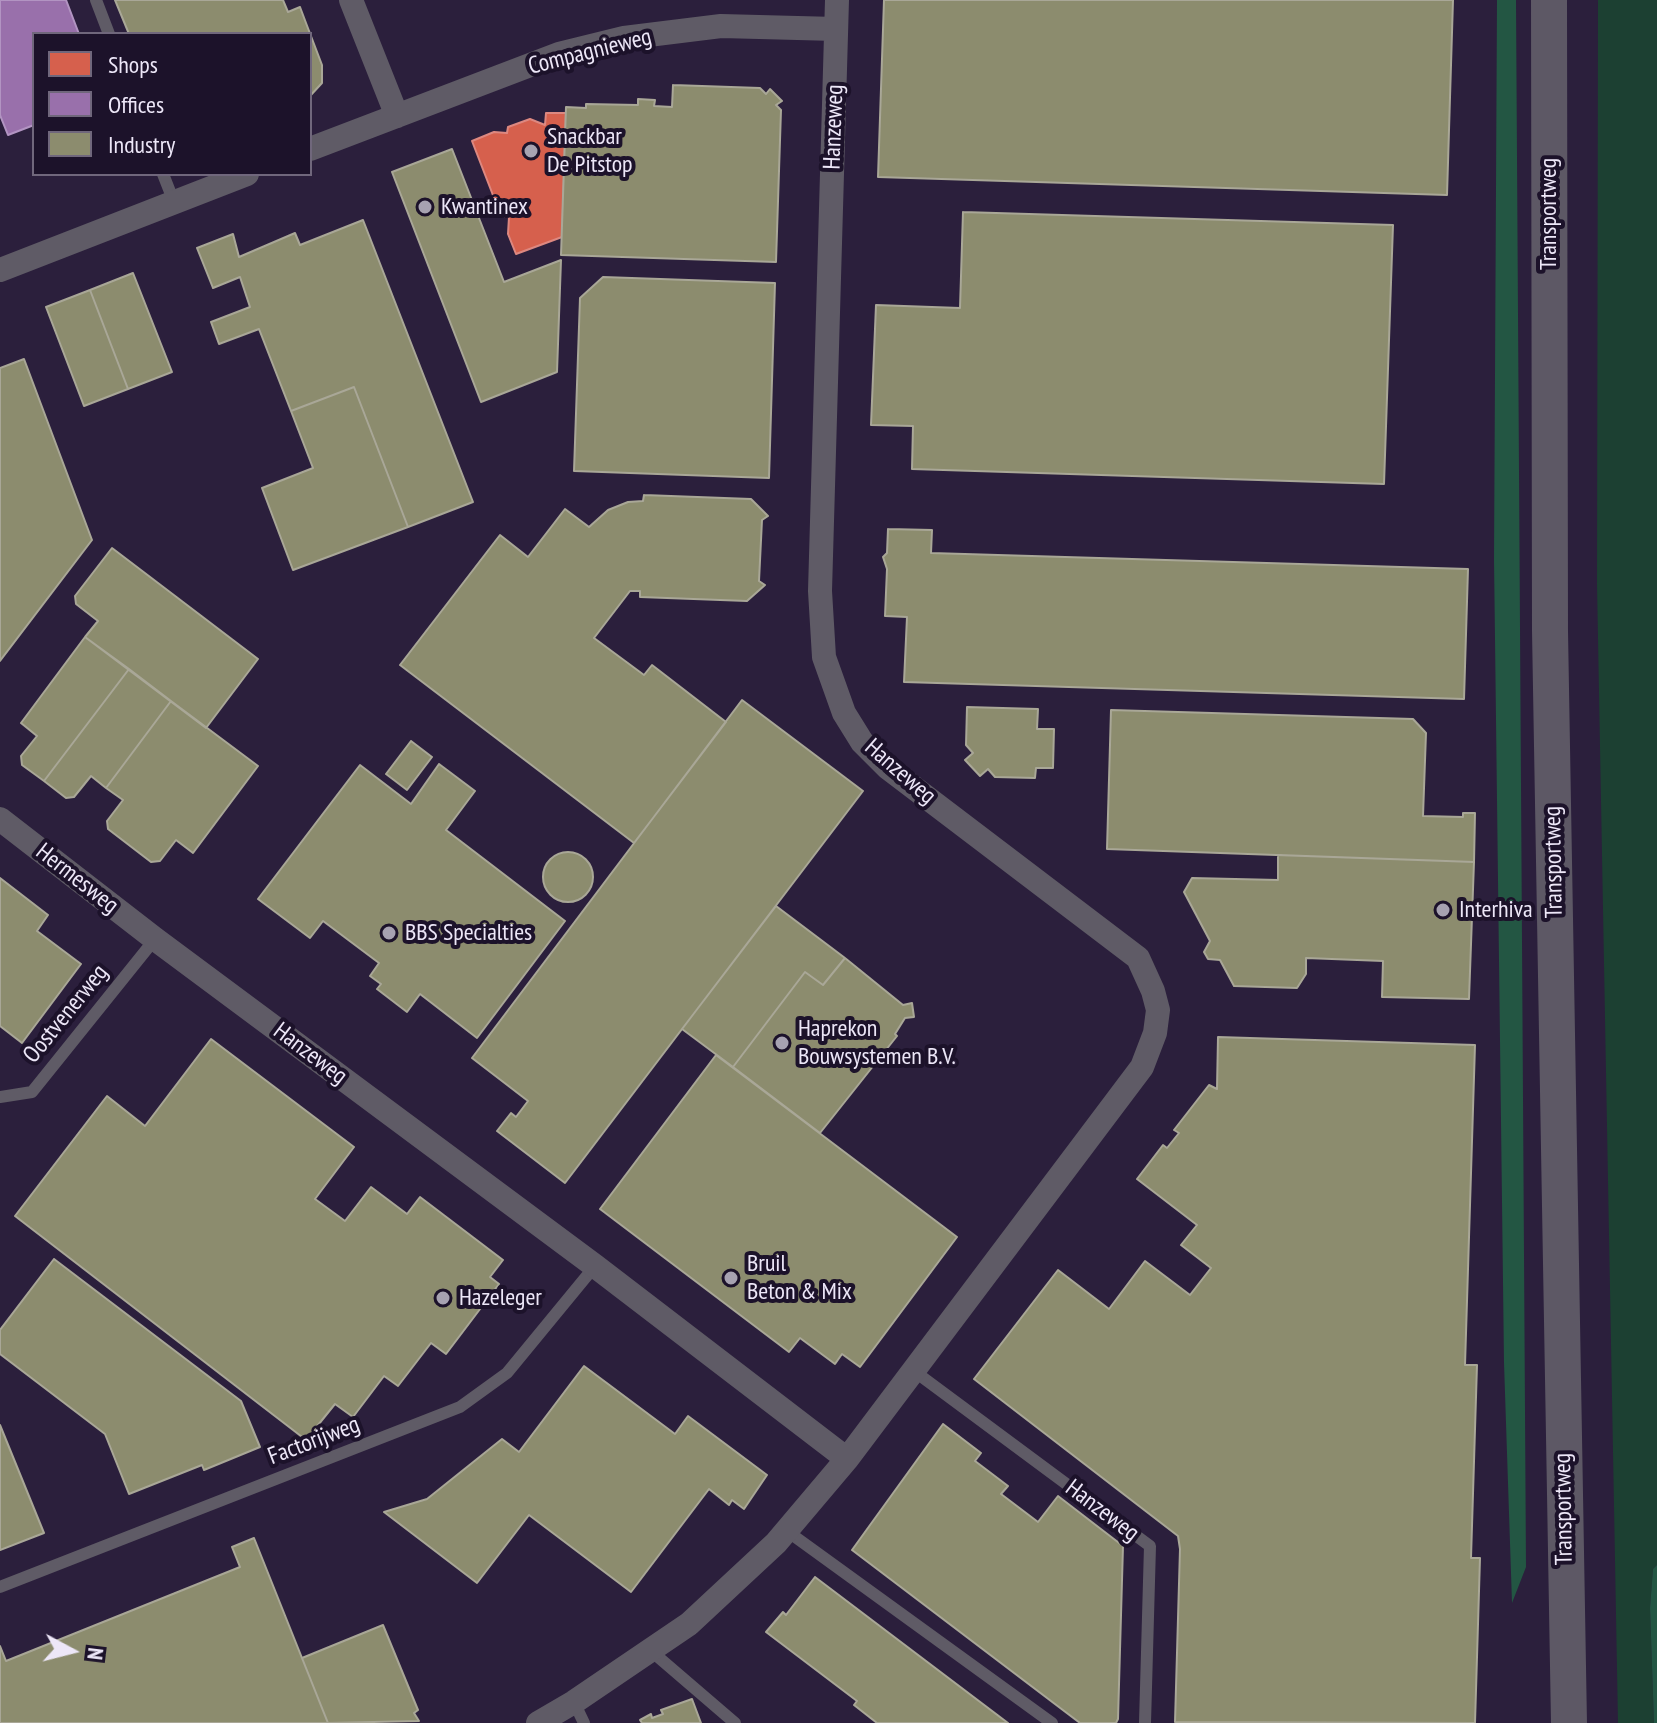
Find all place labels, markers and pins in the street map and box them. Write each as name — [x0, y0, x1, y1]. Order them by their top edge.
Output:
place label: Snackbar De Pitstop — [547, 123, 633, 179]
marker: Snackbar De Pitstop — [522, 142, 540, 160]
place label: Kwantinex — [441, 193, 528, 221]
marker: Kwantinex — [416, 198, 434, 216]
place label: Interhiva — [1459, 896, 1533, 924]
marker: Interhiva — [1434, 901, 1452, 919]
place label: BBS Specialties — [405, 919, 532, 947]
marker: BBS Specialties — [380, 924, 398, 942]
place label: Haprekon Bouwsystemen B.V. — [798, 1015, 956, 1071]
marker: Haprekon Bouwsystemen B.V. — [773, 1034, 791, 1052]
place label: Bruil Beton & Mix — [747, 1250, 852, 1306]
marker: Bruil Beton & Mix — [722, 1269, 740, 1287]
place label: Hazeleger — [459, 1284, 542, 1312]
marker: Hazeleger — [434, 1289, 452, 1307]

